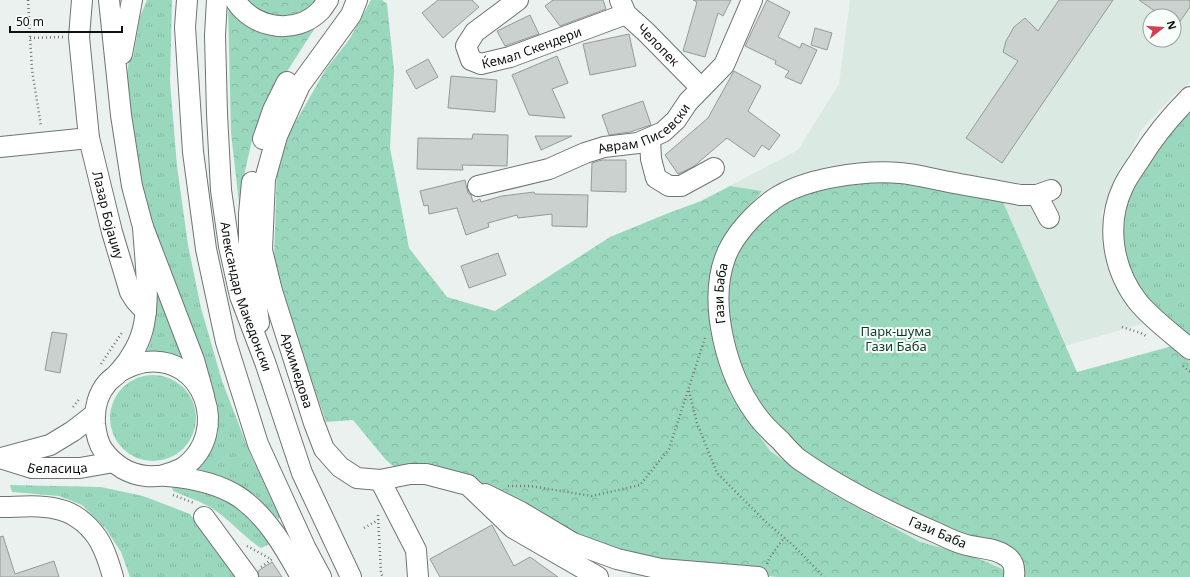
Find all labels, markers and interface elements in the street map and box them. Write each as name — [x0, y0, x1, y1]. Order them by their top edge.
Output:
scale bar — [10, 8, 122, 34]
north arrow — [1142, 8, 1182, 48]
text: 50 m — [16, 13, 44, 30]
text: N — [1164, 18, 1181, 31]
street label: Челопек — [633, 19, 684, 70]
street label: Ќемал Скендери — [480, 22, 584, 73]
street label: Аврам Писевски — [595, 100, 694, 157]
street label: Лазар Бојаџиу — [88, 169, 129, 261]
street label: Александар Македонски — [217, 220, 276, 374]
street label: Гази Баба — [710, 261, 732, 325]
park label: Парк-шума Гази Баба — [860, 322, 932, 355]
street label: Архимедова — [277, 331, 318, 410]
street label: Беласица — [25, 458, 89, 478]
street label: Гази Баба — [906, 512, 970, 552]

